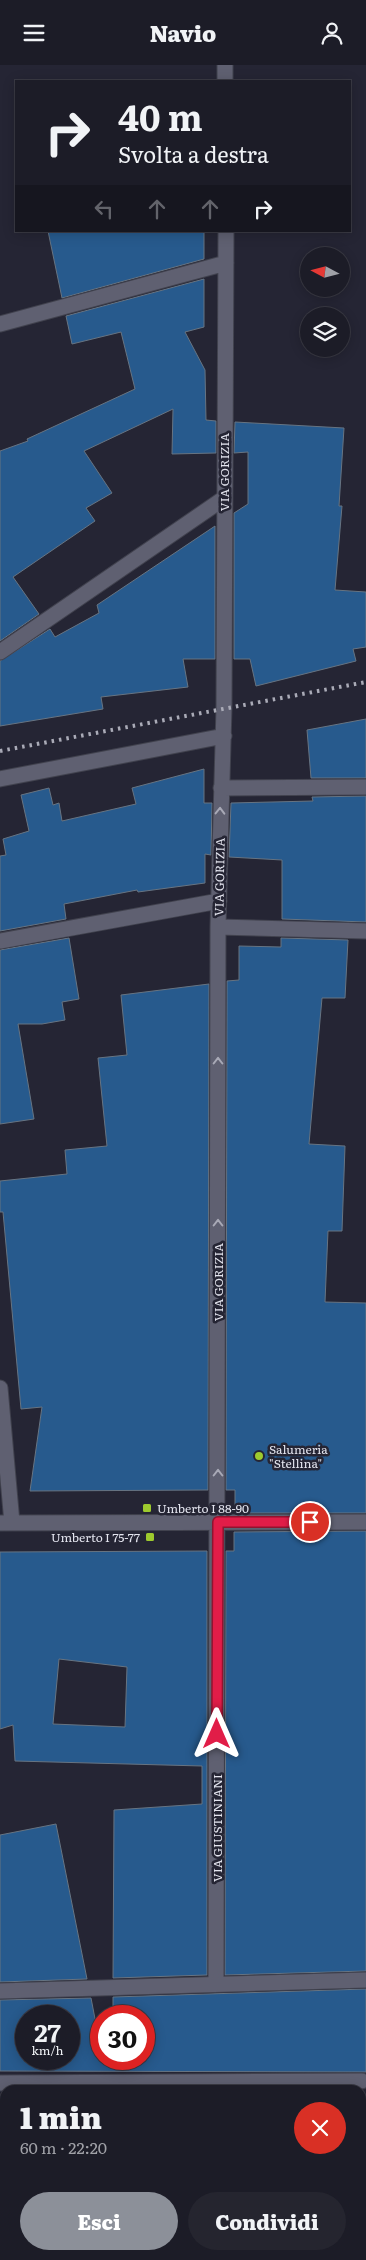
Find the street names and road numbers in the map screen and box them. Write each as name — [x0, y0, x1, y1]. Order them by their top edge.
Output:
street label: VIA GORIZIA — [215, 433, 233, 511]
street label: VIA GORIZIA — [209, 838, 229, 916]
street label: VIA GORIZIA — [209, 1243, 227, 1321]
street label: VIA GIUSTINIANI — [208, 1774, 226, 1882]

